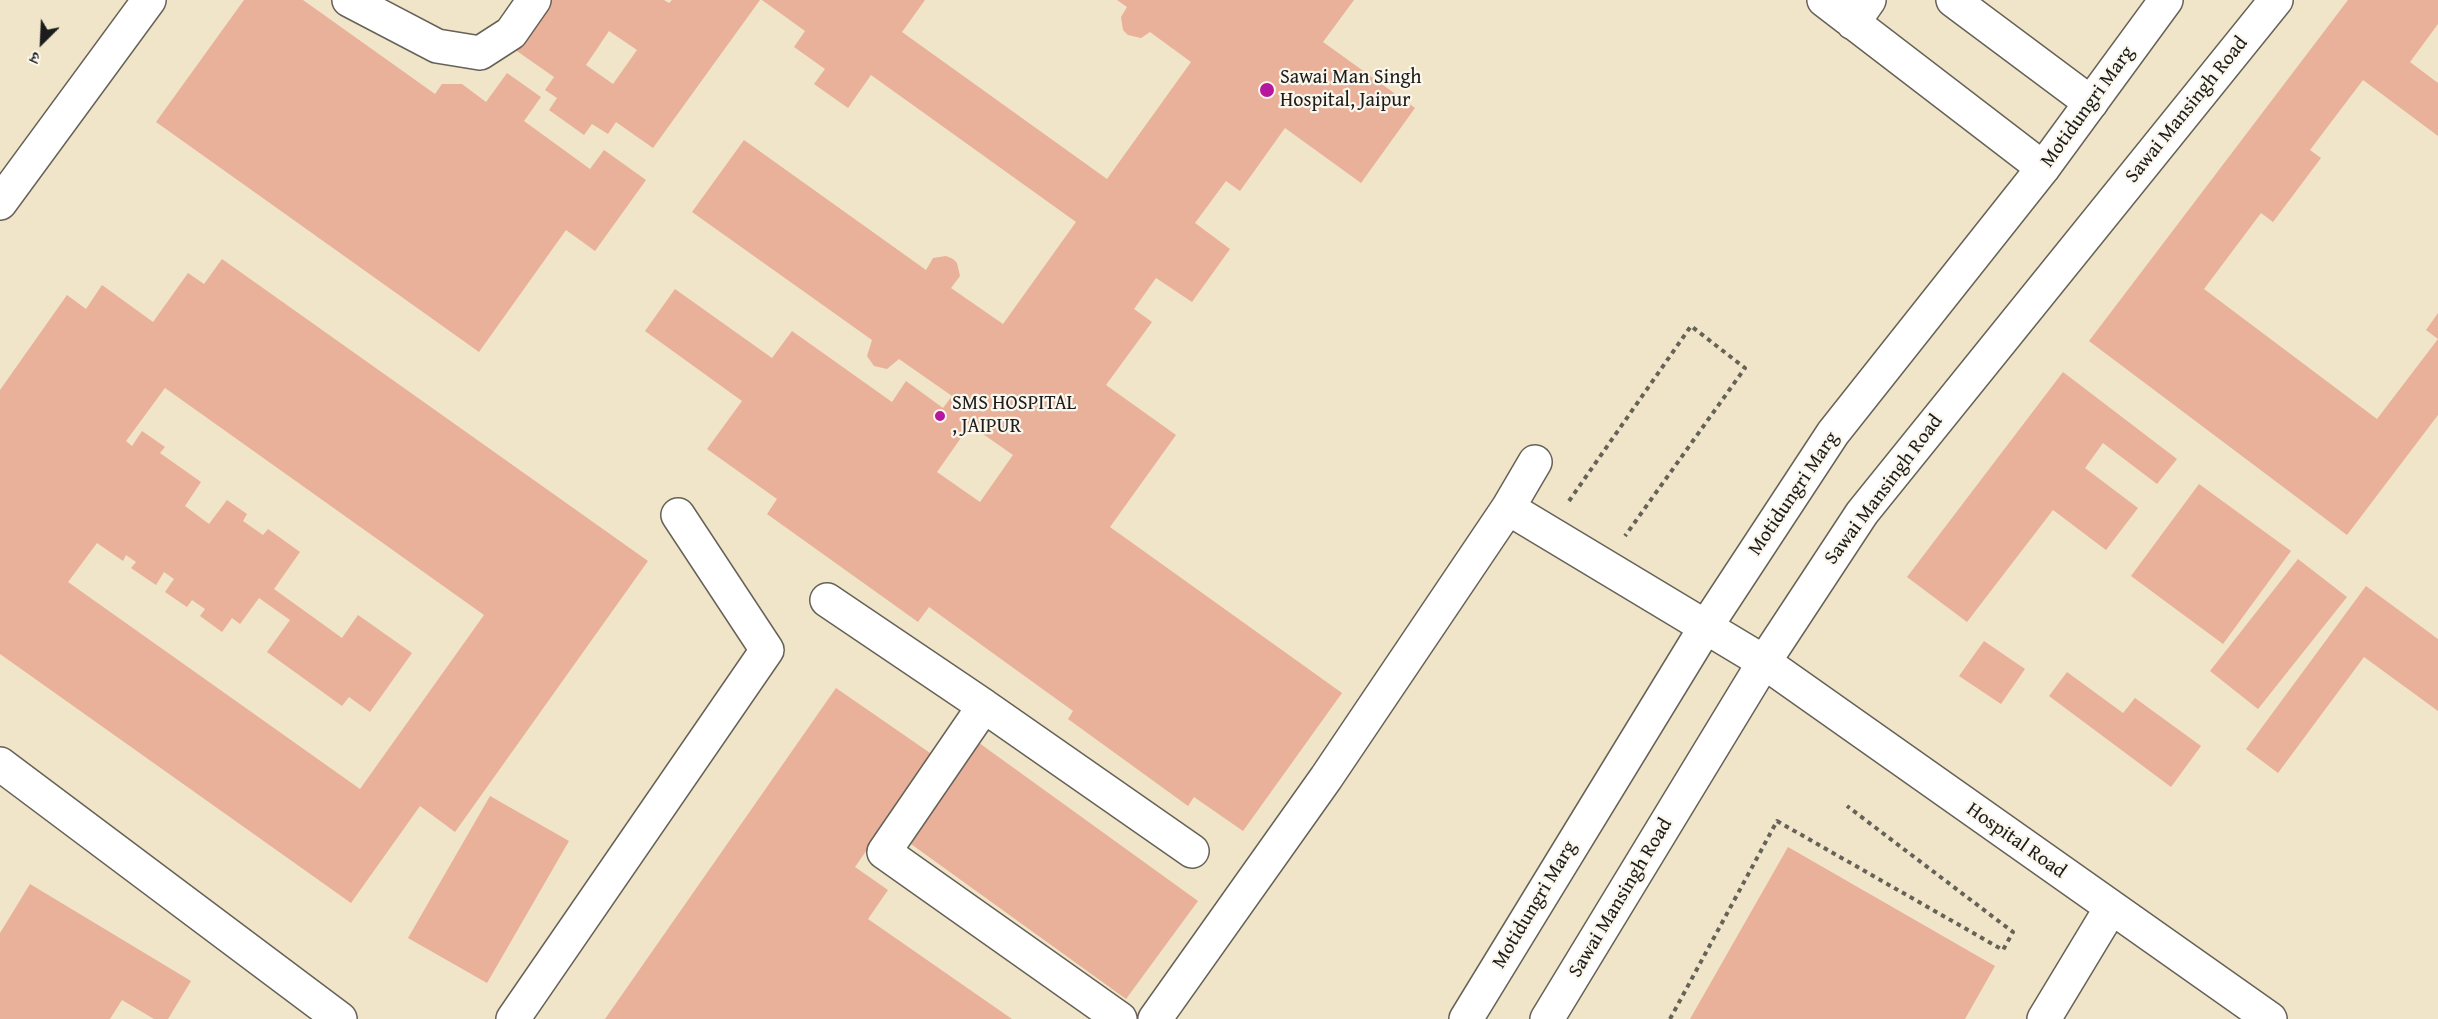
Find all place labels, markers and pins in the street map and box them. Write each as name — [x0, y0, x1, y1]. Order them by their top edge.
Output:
place label: Sawai Man Singh Hospital, Jaipur — [1280, 66, 1422, 113]
marker: Sawai Man Singh Hospital, Jaipur — [1258, 81, 1276, 99]
place label: SMS HOSPITAL , JAIPUR — [952, 392, 1076, 439]
marker: SMS HOSPITAL , JAIPUR — [933, 409, 947, 423]

